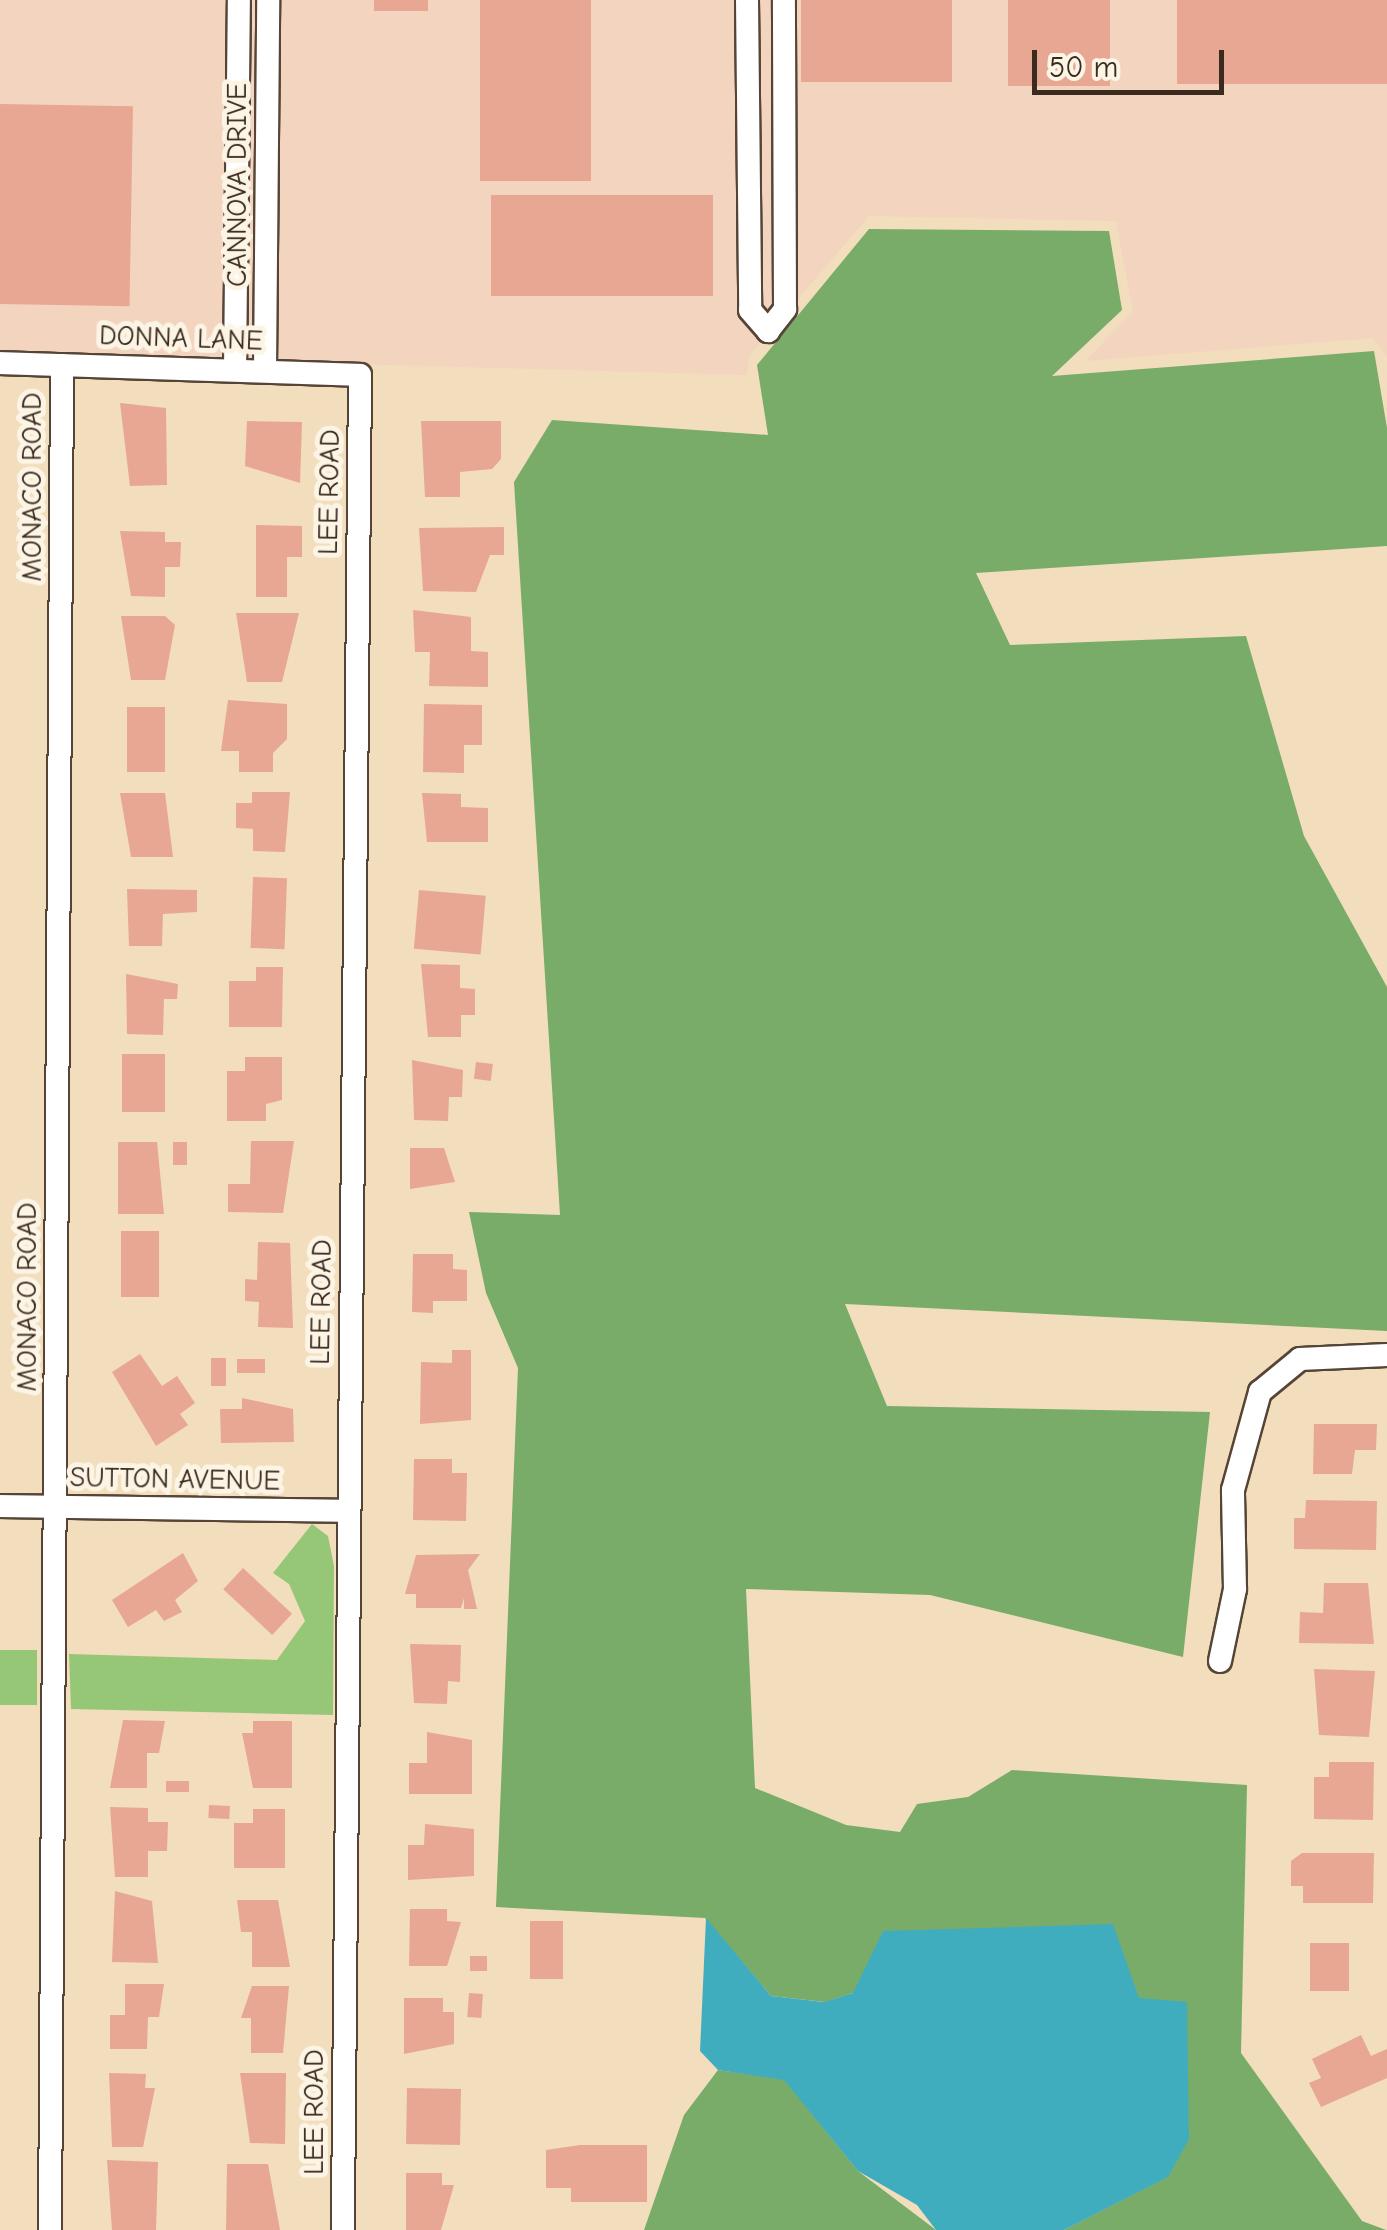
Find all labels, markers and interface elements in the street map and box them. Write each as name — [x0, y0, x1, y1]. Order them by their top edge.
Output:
scale bar — [1037, 30, 1230, 92]
text: 50 m — [1049, 50, 1118, 85]
street label: CANNOVA DRIVE — [220, 83, 254, 287]
street label: DONNA LANE — [99, 318, 263, 358]
street label: MONACO ROAD — [15, 392, 49, 582]
street label: LEE ROAD — [311, 429, 347, 555]
street label: MONACO ROAD — [10, 1202, 44, 1392]
street label: LEE ROAD — [303, 1239, 339, 1365]
street label: SUTTON AVENUE — [70, 1460, 280, 1498]
street label: LEE ROAD — [297, 2049, 331, 2175]

